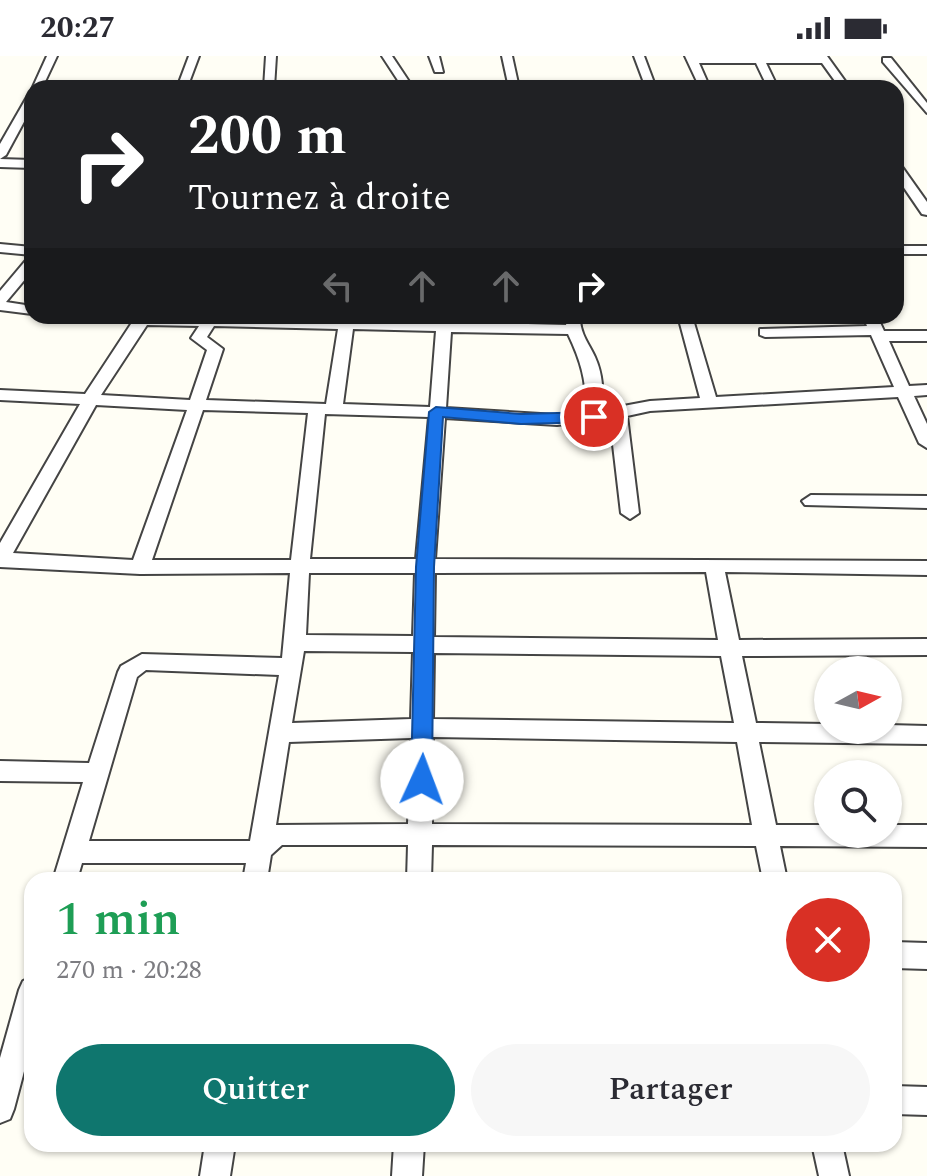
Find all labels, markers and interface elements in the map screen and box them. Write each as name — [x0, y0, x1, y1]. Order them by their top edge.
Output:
text: 20:27 — [40, 5, 115, 51]
text: 200 m — [188, 94, 347, 179]
icon: right — [56, 112, 160, 216]
text: Tournez à droite — [188, 171, 451, 226]
icon: left — [316, 264, 360, 308]
icon: ahead — [400, 264, 444, 308]
icon: ahead — [484, 264, 528, 308]
icon: right — [568, 264, 612, 308]
pin — [560, 383, 628, 451]
icon: arrive — [572, 395, 616, 439]
north arrow — [814, 656, 902, 744]
map controls — [814, 656, 902, 848]
position arrow — [380, 738, 464, 822]
button: search — [814, 760, 902, 848]
text: 1 min — [56, 883, 181, 956]
button: close — [786, 898, 870, 982]
text: 270 m · 20:28 — [56, 950, 202, 990]
button: Quitter — [56, 1044, 455, 1136]
button: Partager — [471, 1044, 870, 1136]

